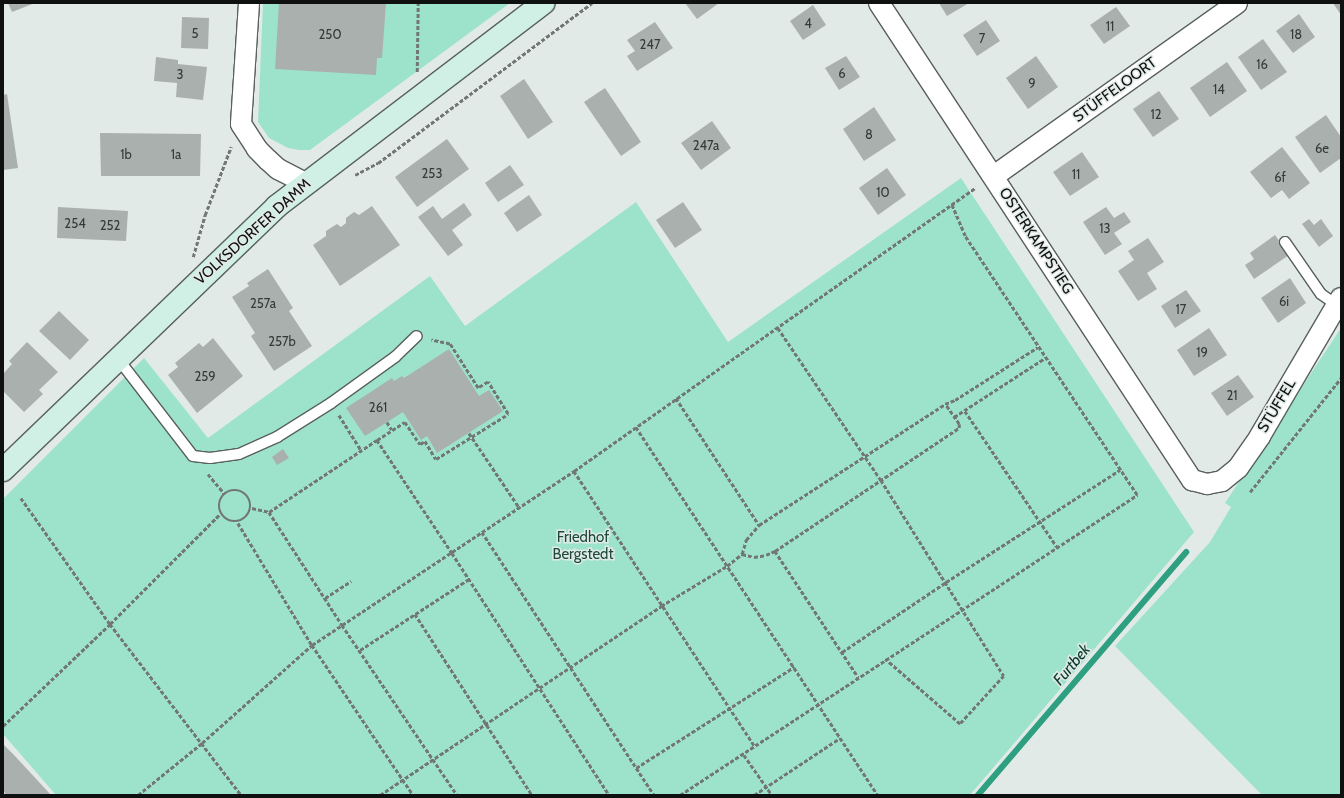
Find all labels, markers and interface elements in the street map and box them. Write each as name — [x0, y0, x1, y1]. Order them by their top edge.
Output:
house number: 4 — [804, 15, 812, 31]
house number: 11 — [1106, 18, 1114, 34]
house number: 5 — [191, 25, 199, 41]
house number: 250 — [319, 26, 341, 42]
house number: 18 — [1290, 26, 1302, 42]
house number: 7 — [979, 30, 985, 46]
house number: 247 — [640, 36, 660, 52]
street label: STÜFFELOORT — [1070, 54, 1160, 126]
house number: 16 — [1256, 56, 1268, 72]
house number: 6 — [838, 65, 846, 81]
house number: 3 — [176, 66, 184, 82]
house number: 9 — [1028, 75, 1036, 91]
house number: 14 — [1213, 81, 1225, 97]
house number: 12 — [1150, 106, 1162, 122]
house number: 8 — [865, 126, 873, 142]
house number: 247a — [693, 137, 719, 153]
house number: 6e — [1315, 140, 1329, 156]
house number: 1b — [120, 146, 132, 162]
house number: 1a — [171, 146, 181, 162]
house number: 253 — [422, 165, 442, 181]
house number: 11 — [1072, 166, 1080, 182]
house number: 6f — [1274, 169, 1286, 185]
street label: VOLKSDORFER DAMM — [191, 175, 315, 289]
house number: 10 — [876, 184, 890, 200]
street label: OSTERKAMPSTIEG — [995, 185, 1077, 297]
house number: 254 — [64, 215, 86, 231]
house number: 252 — [100, 217, 120, 233]
house number: 13 — [1099, 220, 1111, 236]
house number: 6i — [1279, 293, 1289, 309]
house number: 257a — [250, 295, 276, 311]
house number: 17 — [1176, 301, 1186, 317]
house number: 257b — [268, 333, 296, 349]
house number: 19 — [1196, 344, 1208, 360]
house number: 259 — [194, 368, 216, 384]
street label: STÜFFEL — [1254, 376, 1300, 436]
house number: 21 — [1226, 387, 1238, 403]
house number: 261 — [369, 399, 387, 415]
park label: Friedhof Bergstedt — [552, 528, 614, 563]
water label: Furtbek — [1049, 641, 1095, 689]

